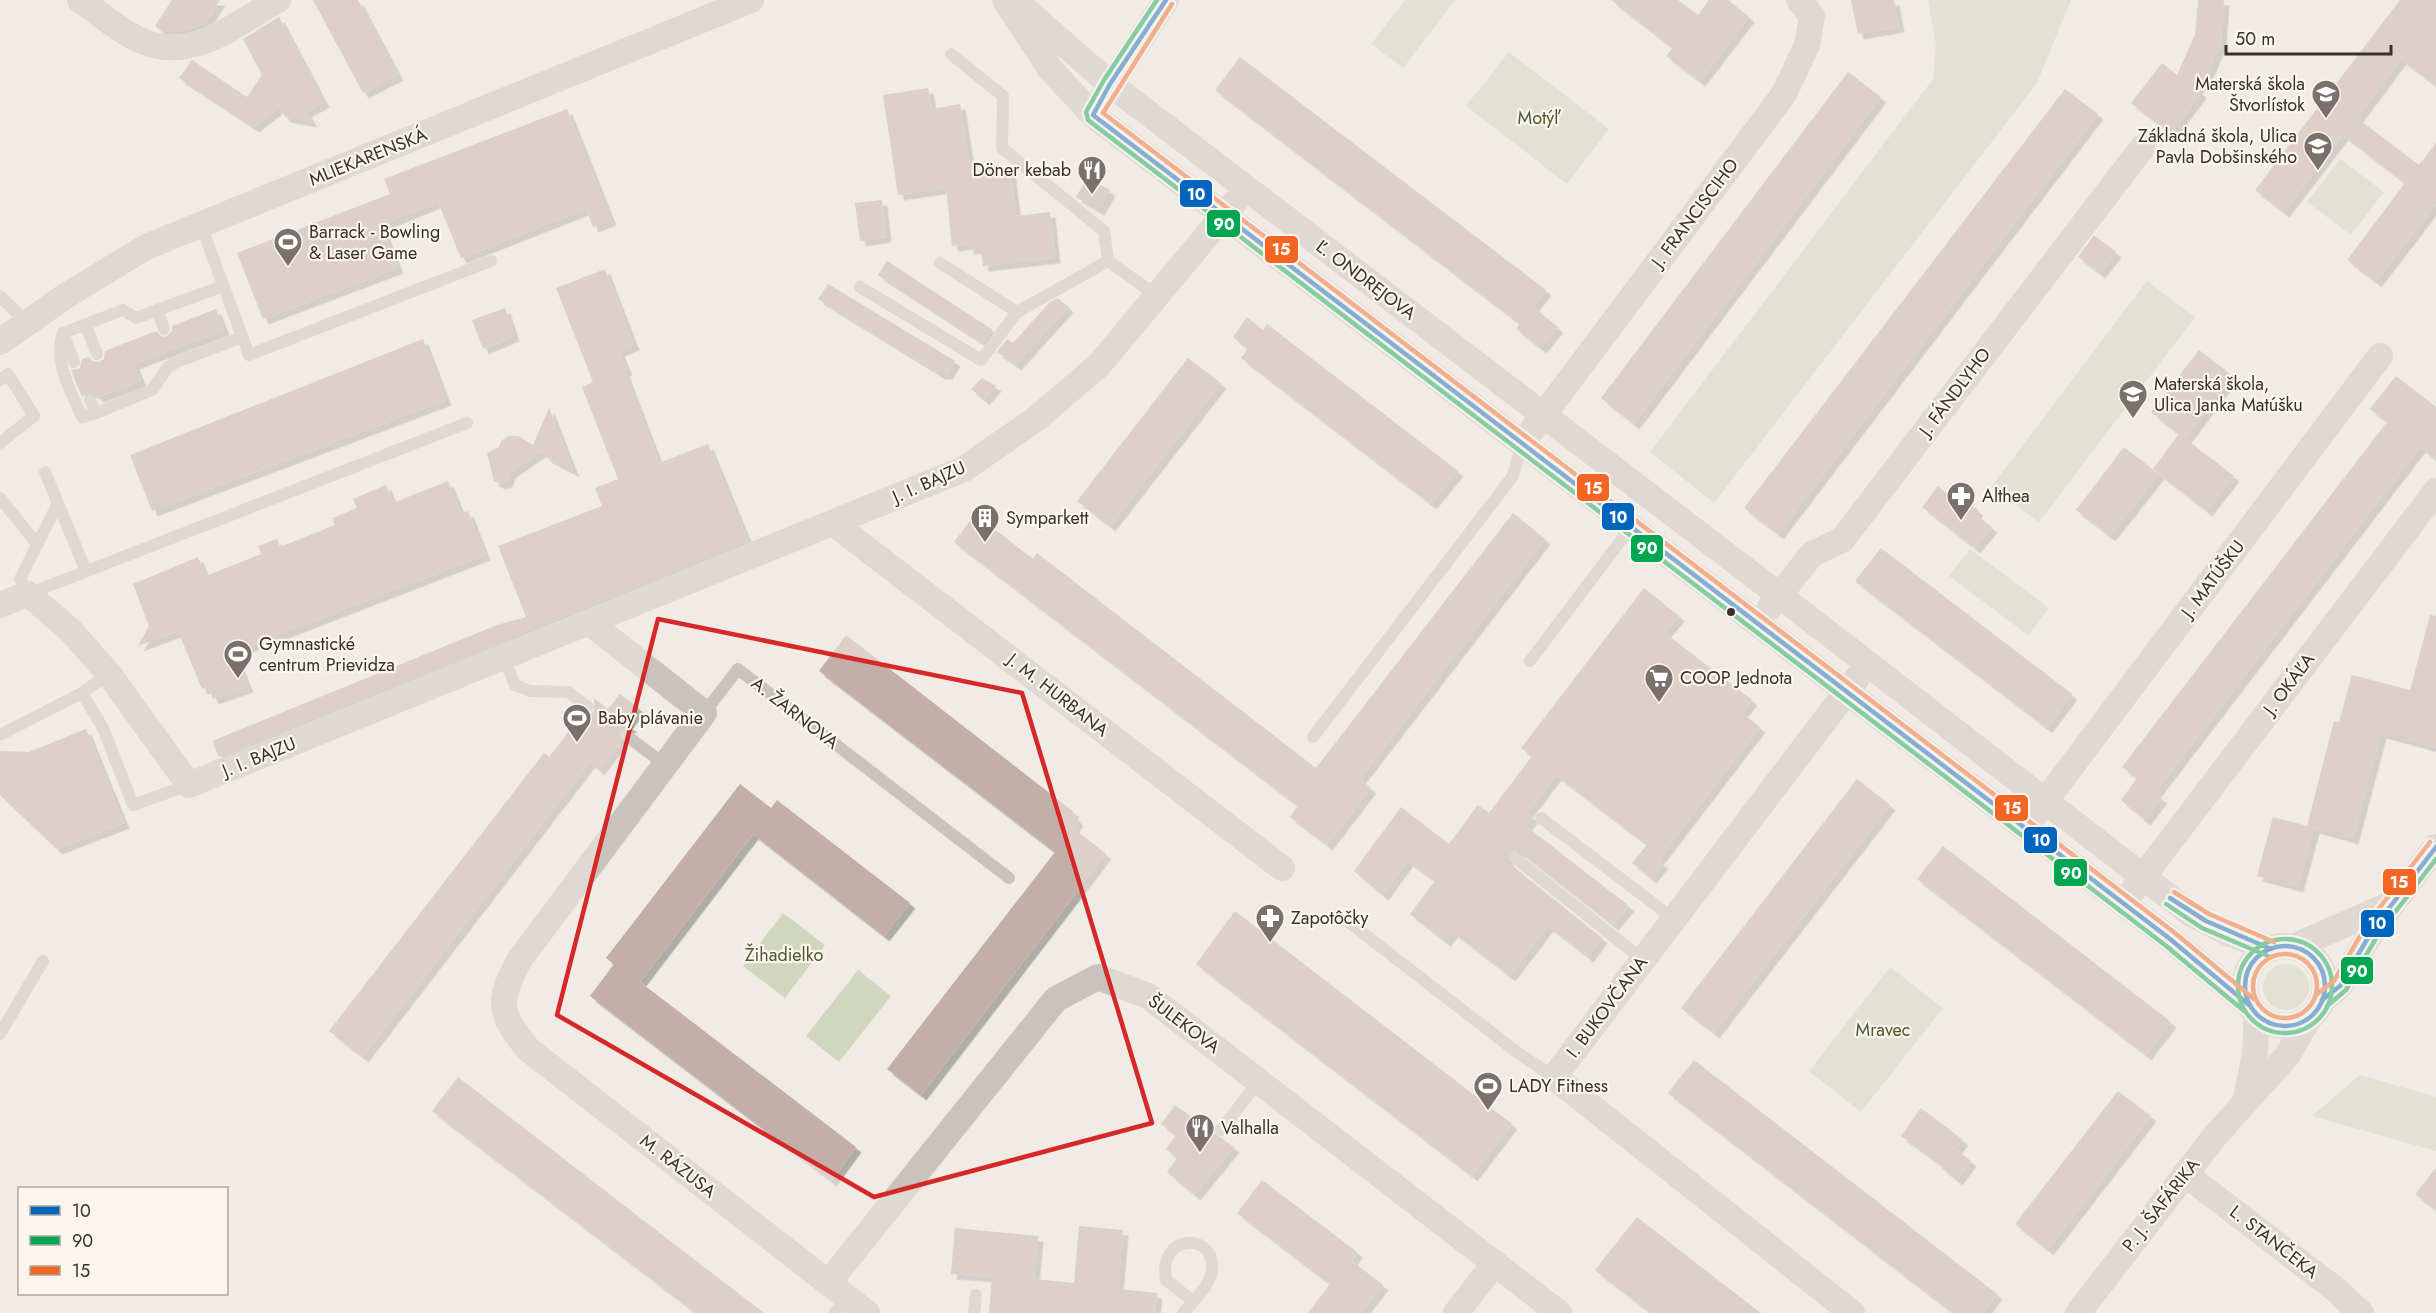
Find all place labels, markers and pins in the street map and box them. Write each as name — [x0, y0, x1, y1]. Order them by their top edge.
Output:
place label: Materská škola Štvorlístok — [2195, 71, 2305, 118]
school or university icon: Materská škola Štvorlístok — [2310, 78, 2342, 120]
place label: Základná škola, Ulica Pavla Dobšinského — [2138, 123, 2297, 170]
school or university icon: Základná škola, Ulica Pavla Dobšinského — [2302, 130, 2334, 172]
restaurant icon: Döner kebab — [1076, 154, 1108, 196]
place label: Döner kebab — [973, 157, 1071, 183]
place label: Barrack - Bowling & Laser Game — [309, 219, 440, 266]
sports icon: Barrack - Bowling & Laser Game — [272, 226, 304, 268]
place label: Materská škola, Ulica Janka Matúšku — [2154, 371, 2303, 418]
school or university icon: Materská škola, Ulica Janka Matúšku — [2117, 378, 2149, 420]
pharmacy icon: Althea — [1945, 480, 1977, 522]
place label: Althea — [1982, 483, 2030, 509]
building icon: Symparkett — [969, 502, 1001, 544]
place label: Symparkett — [1006, 505, 1089, 531]
unlabelled marker — [1725, 606, 1737, 618]
place label: Gymnastické centrum Prievidza — [259, 631, 395, 678]
sports icon: Gymnastické centrum Prievidza — [222, 638, 254, 680]
supermarket icon: COOP Jednota — [1643, 662, 1675, 704]
place label: COOP Jednota — [1680, 665, 1792, 691]
sports icon: Baby plávanie — [561, 702, 593, 744]
place label: Baby plávanie — [598, 705, 703, 731]
pharmacy icon: Zapotôčky — [1254, 902, 1286, 944]
place label: Zapotôčky — [1291, 905, 1368, 931]
sports icon: LADY Fitness — [1472, 1070, 1504, 1112]
place label: LADY Fitness — [1509, 1073, 1608, 1099]
restaurant icon: Valhalla — [1184, 1112, 1216, 1154]
place label: Valhalla — [1221, 1115, 1279, 1141]

